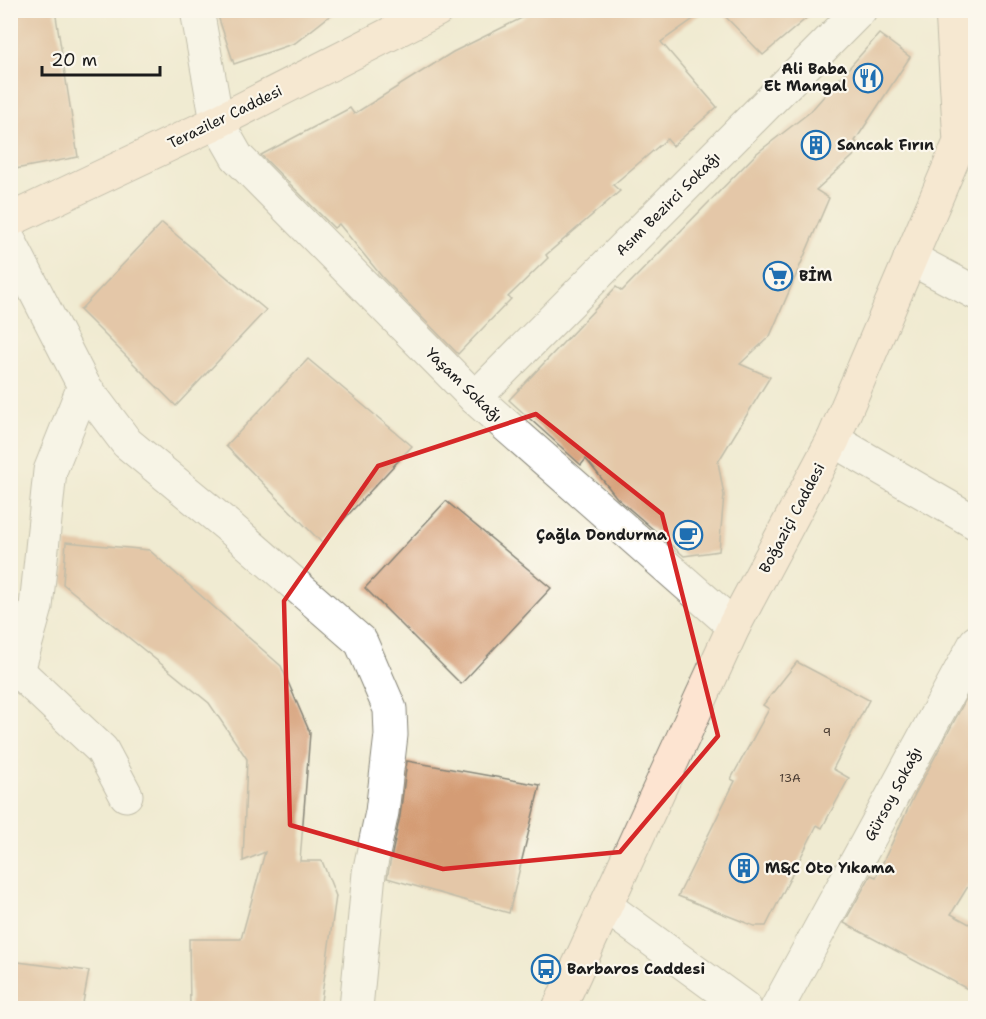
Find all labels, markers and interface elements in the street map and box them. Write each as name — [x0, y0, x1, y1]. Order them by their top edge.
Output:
scale bar — [42, 39, 160, 77]
text: 20 m — [51, 48, 97, 72]
place label: Ali Baba Et Mangal — [764, 59, 848, 96]
restaurant icon: Ali Baba Et Mangal — [852, 62, 884, 94]
street label: Teraziler Caddesi — [164, 81, 286, 153]
building icon: Sancak Fırın — [800, 129, 832, 161]
place label: Sancak Fırın — [837, 135, 934, 155]
street label: Asım Bezirci Sokağı — [611, 147, 725, 261]
supermarket icon: BİM — [762, 260, 794, 292]
place label: BİM — [799, 266, 833, 286]
street label: Yaşam Sokağı — [421, 343, 507, 427]
street label: Boğaziçi Caddesi — [755, 459, 829, 577]
cafe icon: Çağla Dondurma — [672, 519, 704, 551]
place label: Çağla Dondurma — [536, 525, 668, 545]
house number: 9 — [823, 724, 831, 740]
street label: Gürsoy Sokağı — [860, 743, 926, 845]
house number: 13A — [779, 770, 801, 786]
building icon: M&C Oto Yıkama — [728, 852, 760, 884]
place label: M&C Oto Yıkama — [765, 858, 895, 878]
bus stop icon: Barbaros Caddesi — [530, 953, 562, 985]
place label: Barbaros Caddesi — [567, 959, 705, 979]

